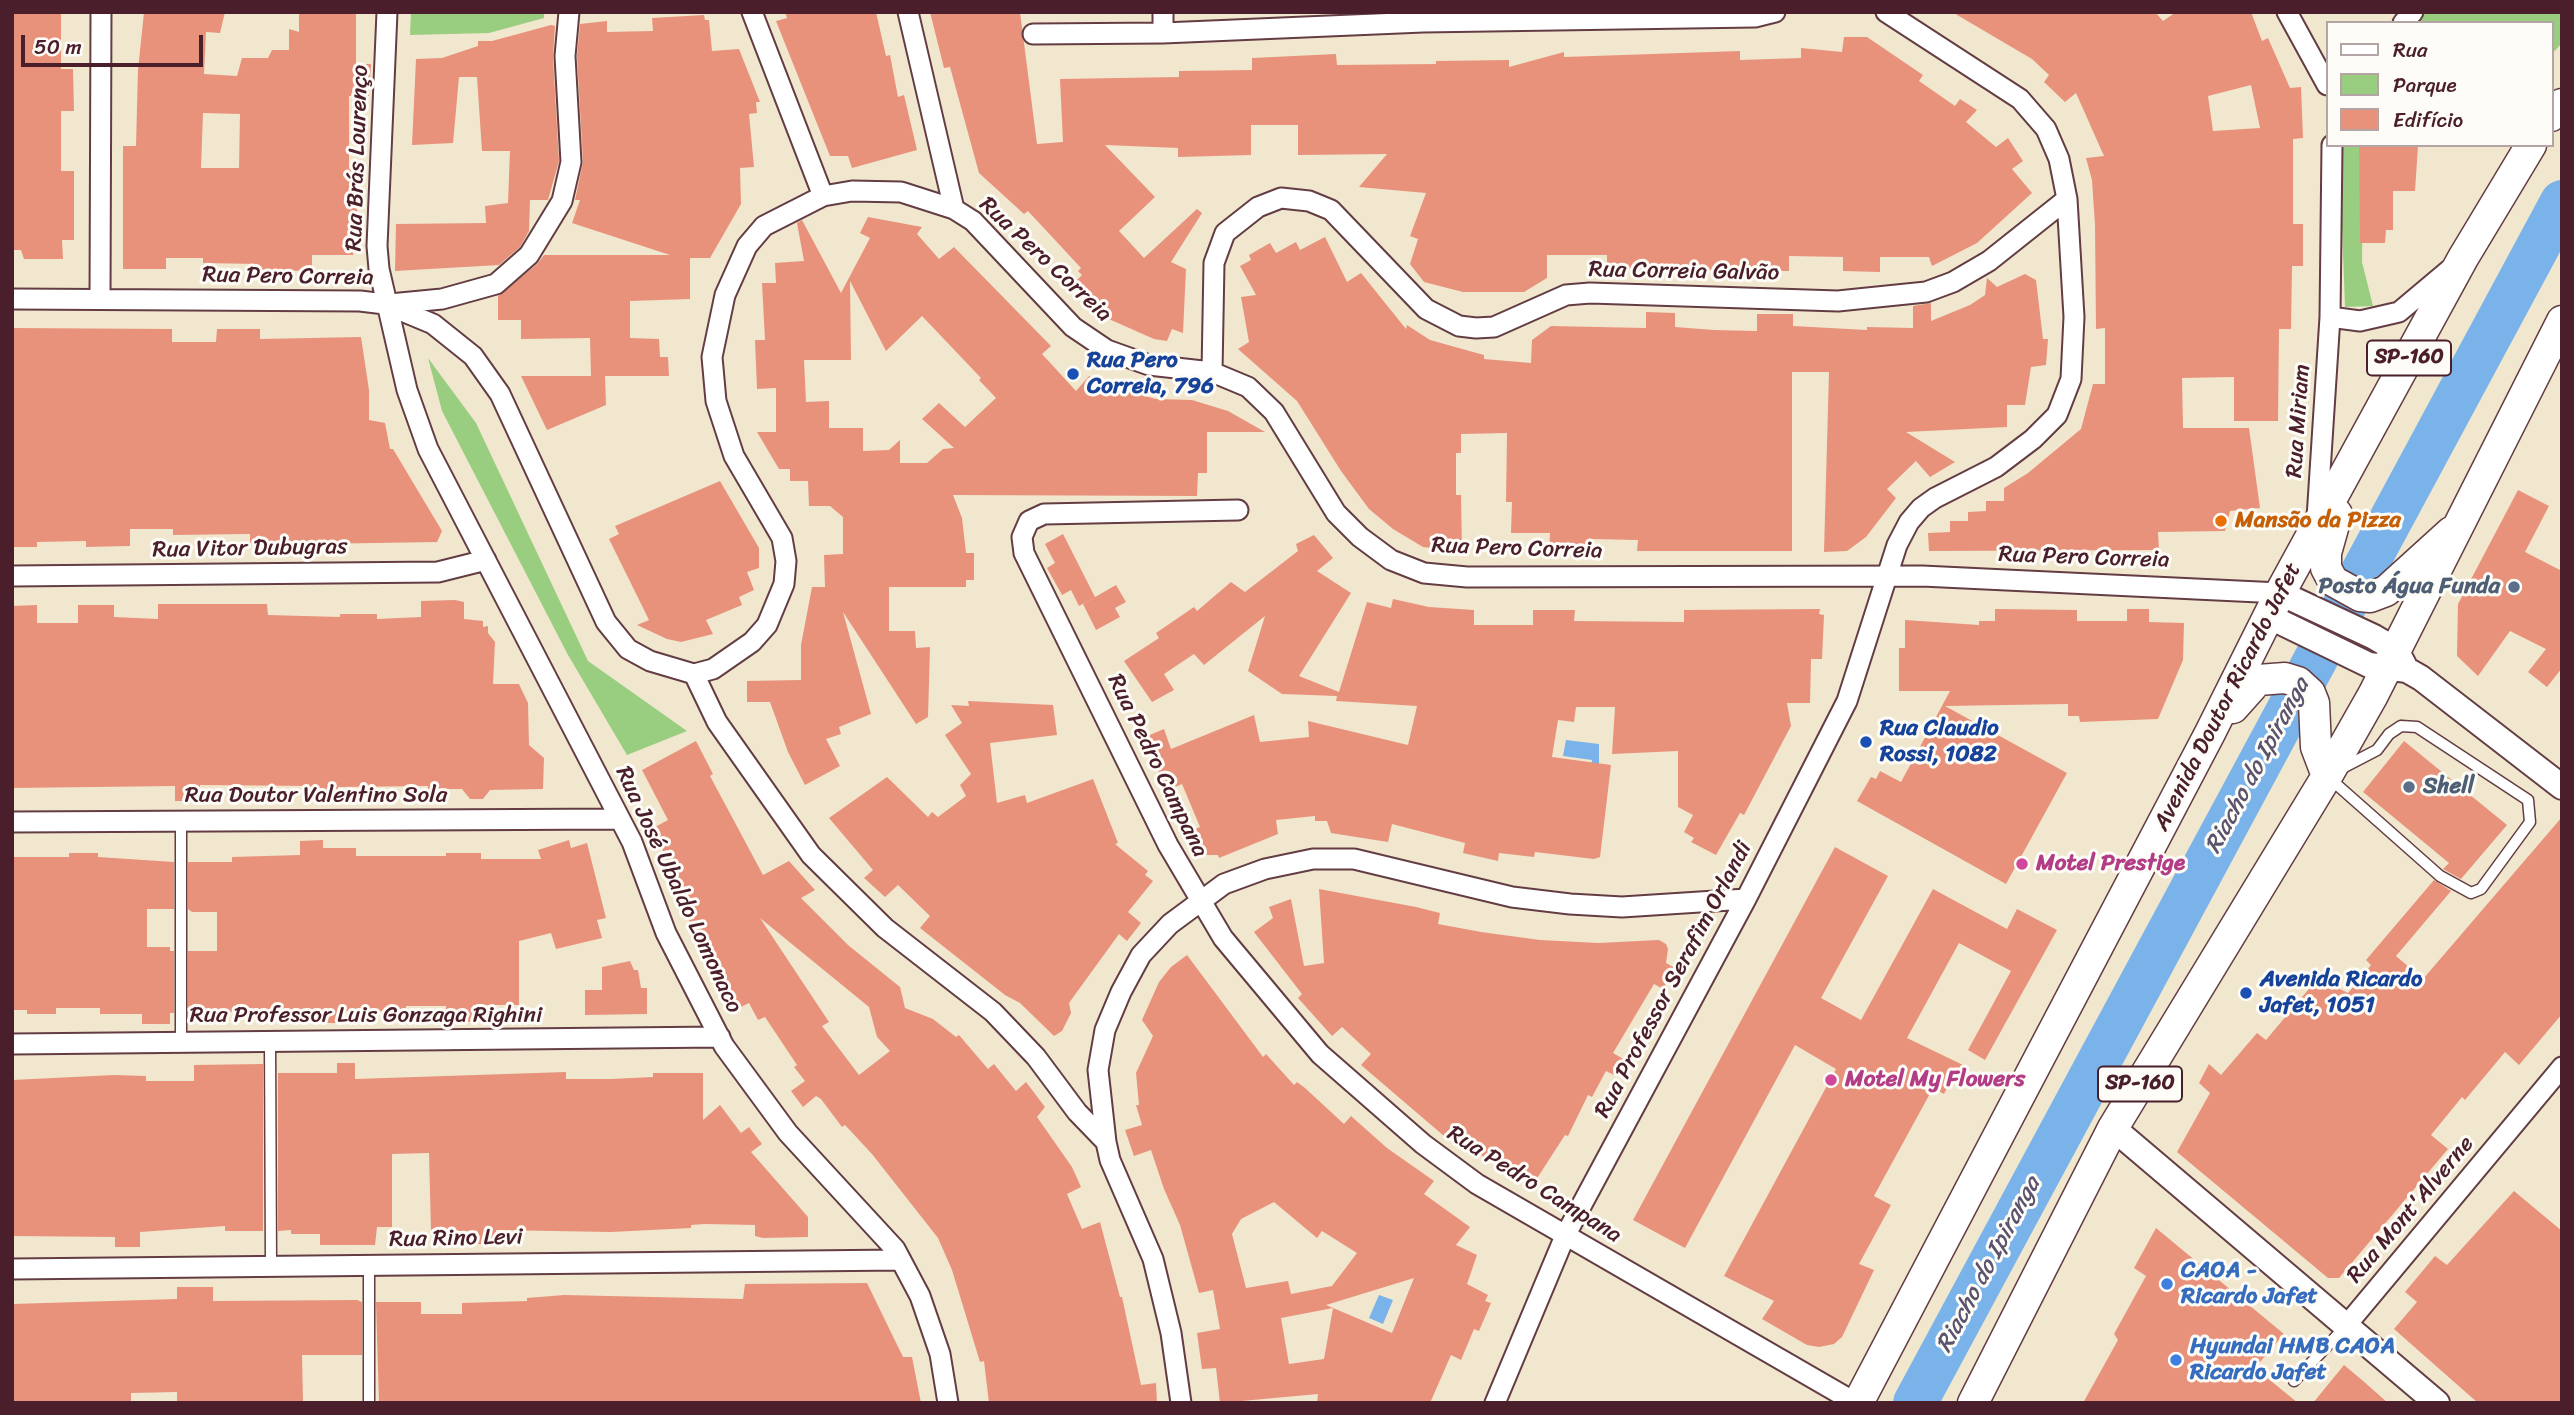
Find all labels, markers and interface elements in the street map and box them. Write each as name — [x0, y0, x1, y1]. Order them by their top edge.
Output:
scale bar — [24, 21, 206, 65]
legend — [2326, 21, 2553, 147]
text: 50 m — [34, 28, 82, 66]
text: Rua — [2393, 31, 2428, 69]
street label: Rua Brás Lourenço — [341, 64, 375, 252]
text: Parque — [2393, 66, 2457, 104]
text: Edifício — [2393, 101, 2463, 139]
street label: Rua Pero Correia — [973, 191, 1117, 329]
street label: Rua Correia Galvão — [1588, 257, 1780, 287]
street label: Rua Pero Correia — [202, 262, 374, 292]
road number: SP-160 — [2367, 340, 2451, 376]
place label: Rua Pero Correia, 796 — [1087, 347, 1214, 401]
street label: Rua Miriam — [2281, 363, 2317, 479]
marker: Rua Pero Correia, 796 — [1065, 366, 1081, 382]
place label: Mansão da Pizza — [2235, 507, 2401, 535]
marker: Mansão da Pizza — [2213, 513, 2229, 529]
street label: Rua Pero Correia — [1431, 532, 1603, 566]
street label: Rua Vitor Dubugras — [152, 533, 348, 565]
street label: Rua Pero Correia — [1998, 541, 2170, 575]
street label: Avenida Doutor Ricardo Jafet — [2148, 558, 2308, 836]
place label: Posto Água Funda — [2319, 573, 2500, 601]
marker: Posto Água Funda — [2506, 579, 2522, 595]
street label: Rua Pedro Campana — [1101, 670, 1213, 862]
water label: Riacho do Ipiranga — [2200, 673, 2316, 859]
place label: Rua Claudio Rossi, 1082 — [1880, 715, 1999, 769]
marker: Rua Claudio Rossi, 1082 — [1858, 734, 1874, 750]
street label: Rua José Ubaldo Lomonaco — [609, 762, 747, 1018]
place label: Shell — [2423, 773, 2474, 801]
marker: Shell — [2401, 779, 2417, 795]
street label: Rua Doutor Valentino Sola — [185, 782, 447, 810]
street label: Rua Professor Serafim Orlandi — [1589, 837, 1759, 1123]
place label: Motel Prestige — [2036, 850, 2185, 878]
marker: Motel Prestige — [2014, 856, 2030, 872]
place label: Avenida Ricardo Jafet, 1051 — [2260, 966, 2422, 1020]
marker: Avenida Ricardo Jafet, 1051 — [2238, 985, 2254, 1001]
street label: Rua Professor Luis Gonzaga Righini — [190, 1002, 542, 1030]
place label: Motel My Flowers — [1845, 1066, 2025, 1094]
road number: SP-160 — [2098, 1066, 2182, 1102]
marker: Motel My Flowers — [1823, 1072, 1839, 1088]
street label: Rua Pedro Campana — [1442, 1120, 1626, 1250]
street label: Rua Mont'Alverne — [2342, 1131, 2480, 1289]
water label: Riacho do Ipiranga — [1931, 1172, 2047, 1358]
street label: Rua Rino Levi — [389, 1224, 523, 1254]
place label: CAOA - Ricardo Jafet — [2181, 1257, 2318, 1311]
marker: CAOA - Ricardo Jafet — [2159, 1276, 2175, 1292]
place label: Hyundai HMB CAOA Ricardo Jafet — [2190, 1333, 2395, 1387]
marker: Hyundai HMB CAOA Ricardo Jafet — [2168, 1352, 2184, 1368]

